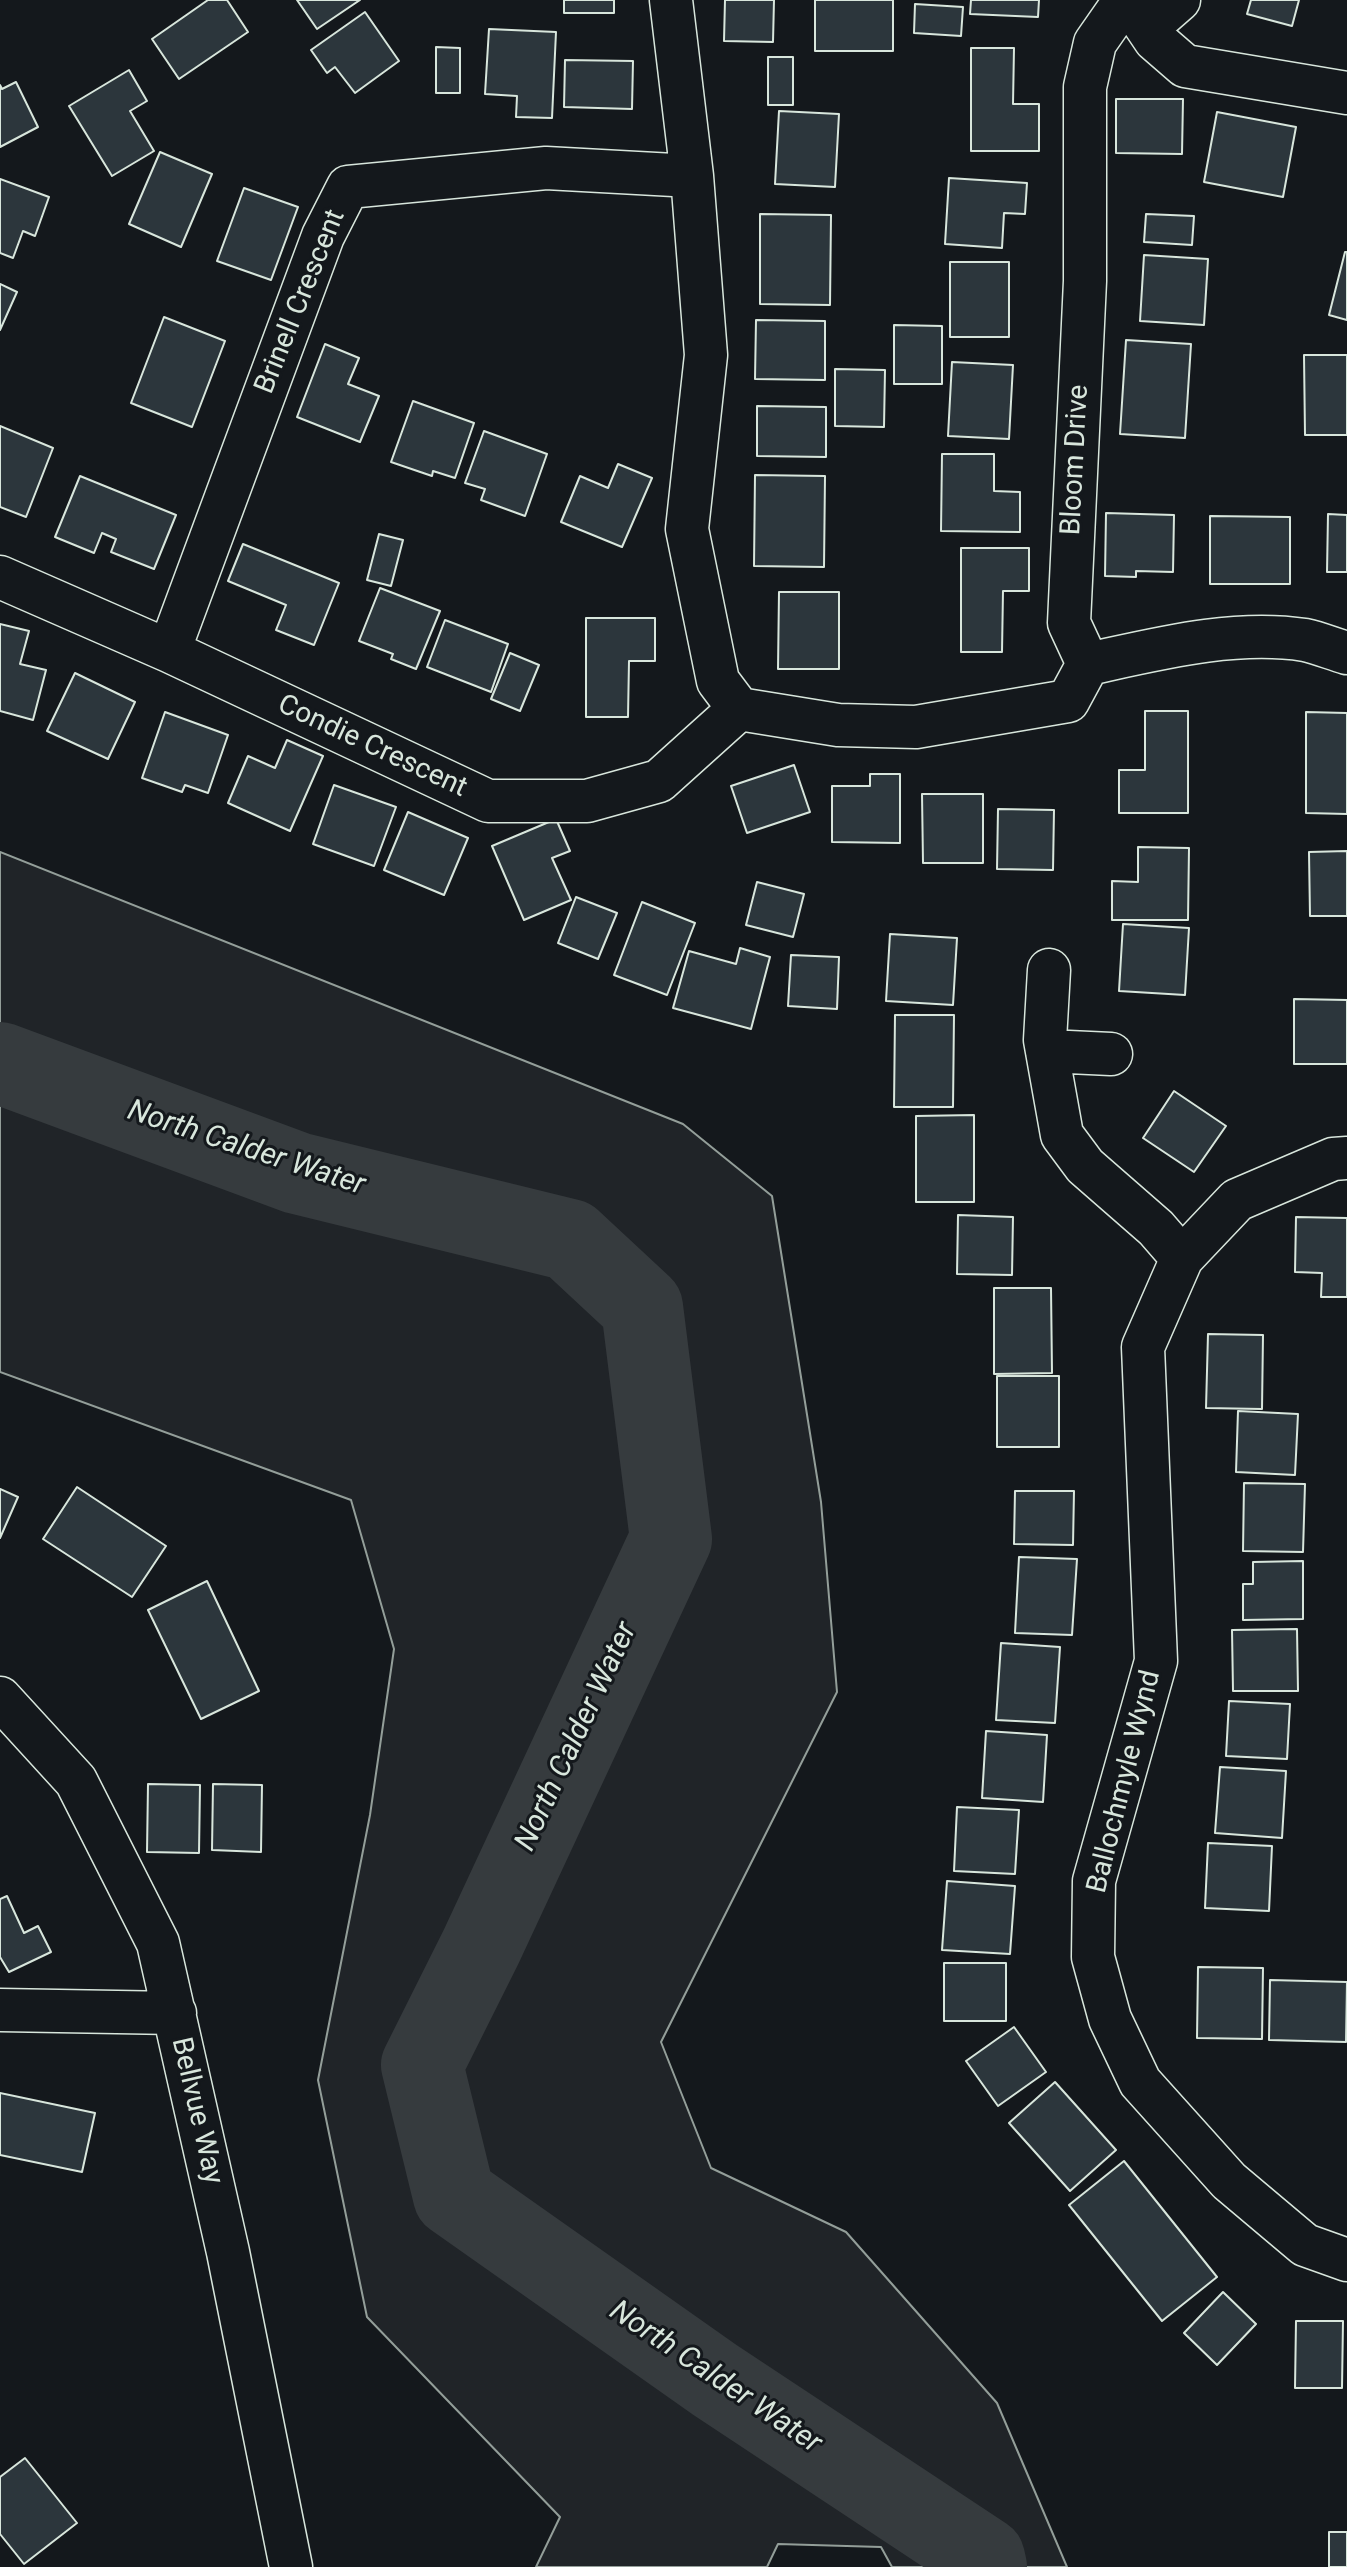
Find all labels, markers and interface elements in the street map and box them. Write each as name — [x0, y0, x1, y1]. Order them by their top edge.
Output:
street label: Brinell Crescent — [249, 205, 353, 399]
street label: Bloom Drive — [1055, 384, 1097, 536]
street label: Condie Crescent — [272, 688, 472, 806]
water label: North Calder Water — [123, 1094, 369, 1204]
water label: North Calder Water — [508, 1617, 646, 1857]
street label: Ballochmyle Wynd — [1081, 1667, 1169, 1897]
street label: Bellvue Way — [163, 2034, 229, 2188]
water label: North Calder Water — [602, 2294, 828, 2462]

